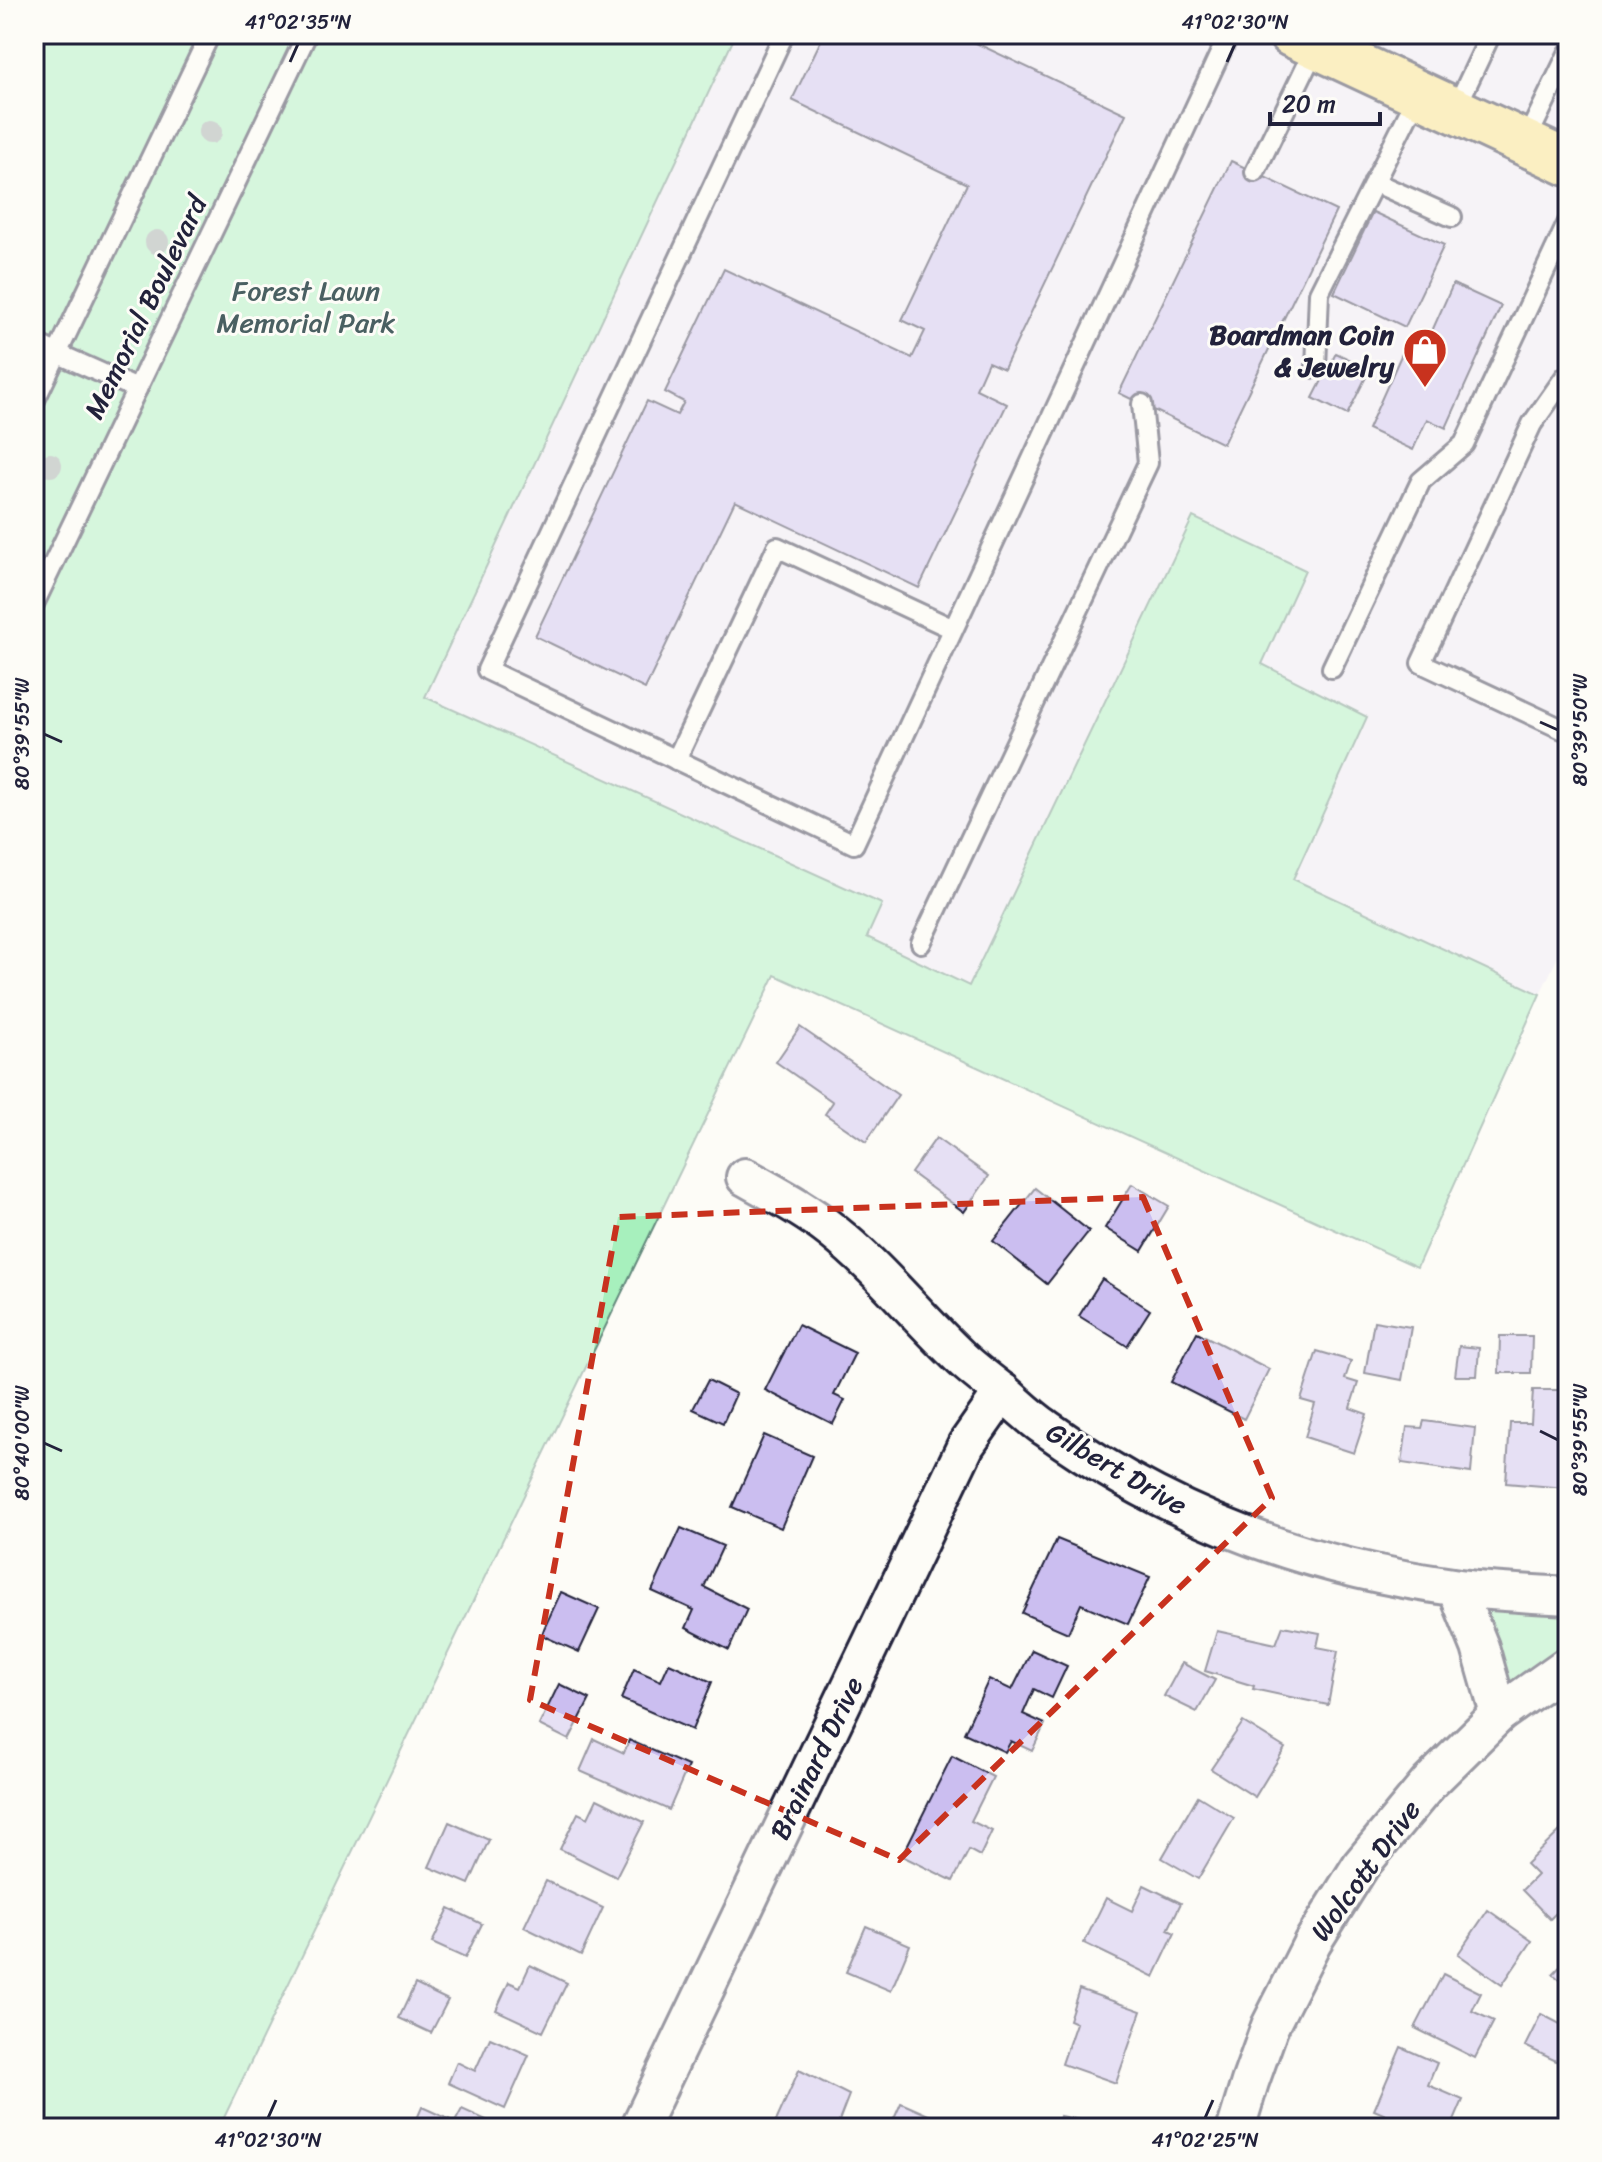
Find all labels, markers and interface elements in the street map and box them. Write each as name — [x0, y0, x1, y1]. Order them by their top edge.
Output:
text: 41°02'35"N — [245, 5, 351, 40]
text: 41°02'30"N — [1181, 5, 1289, 40]
scale bar — [1270, 76, 1380, 126]
text: 20 m — [1282, 83, 1336, 125]
street label: Memorial Boulevard — [70, 185, 222, 428]
park label: Forest Lawn Memorial Park — [217, 266, 396, 347]
place label: Boardman Coin & Jewelry — [1209, 310, 1395, 391]
shop icon: Boardman Coin & Jewelry — [1401, 326, 1449, 389]
text: 80°39'50"W — [1563, 673, 1598, 786]
text: 80°39'55"W — [5, 677, 40, 790]
text: 80°39'55"W — [1563, 1383, 1598, 1496]
text: 80°40'00"W — [5, 1385, 40, 1500]
street label: Gilbert Drive — [1037, 1408, 1197, 1529]
street label: Brainard Drive — [756, 1668, 877, 1848]
street label: Wolcott Drive — [1297, 1789, 1434, 1952]
text: 41°02'30"N — [214, 2123, 322, 2158]
text: 41°02'25"N — [1151, 2123, 1259, 2158]

